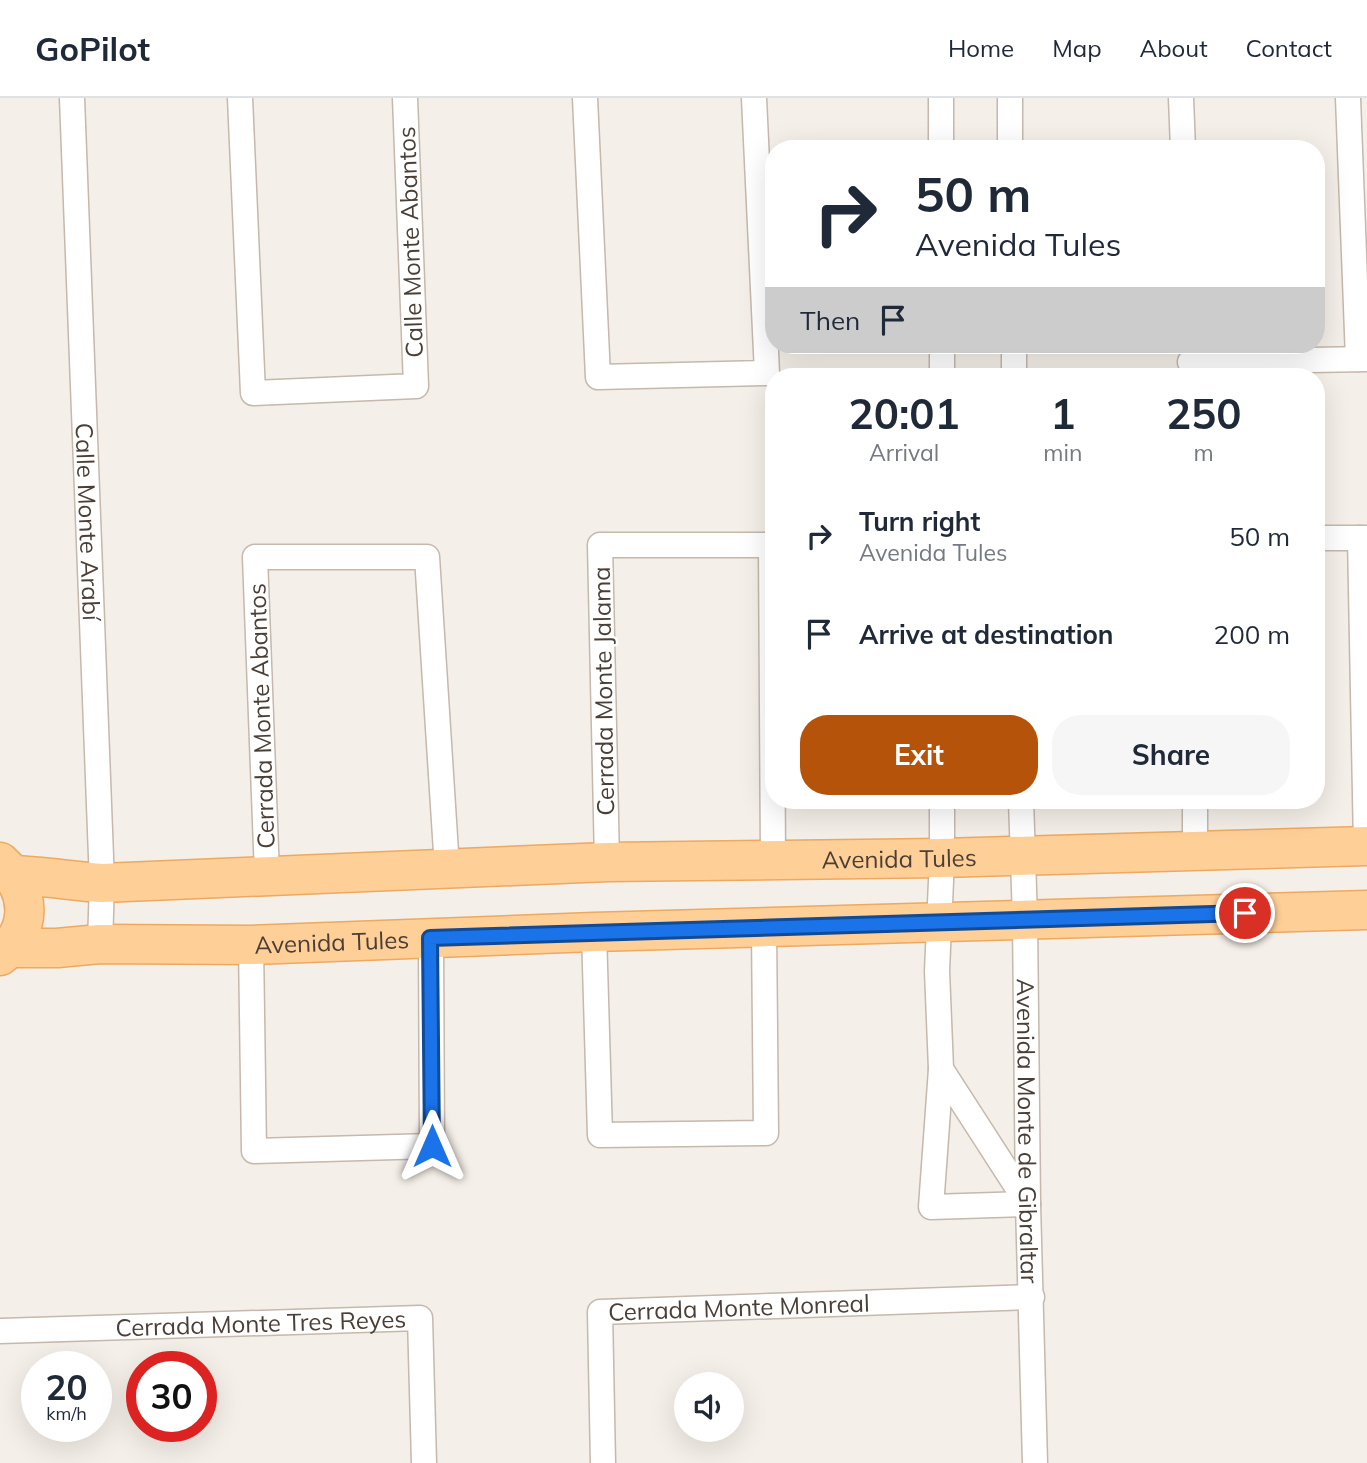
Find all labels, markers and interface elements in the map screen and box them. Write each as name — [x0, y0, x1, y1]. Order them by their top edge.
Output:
text: GoPilot — [35, 28, 150, 69]
text: Home — [948, 33, 1014, 63]
text: Map — [1052, 33, 1102, 63]
text: About — [1140, 33, 1208, 63]
text: Contact — [1246, 33, 1332, 63]
street label: Calle Monte Abantos — [391, 126, 429, 358]
text: 50 m — [915, 163, 1031, 224]
icon: right — [800, 168, 891, 259]
text: Avenida Tules — [915, 224, 1121, 264]
icon: arrive — [874, 301, 912, 339]
text: Then — [800, 304, 860, 337]
text: 20:01 — [849, 387, 960, 440]
text: 1 — [1050, 387, 1075, 440]
text: 250 — [1166, 387, 1241, 440]
street label: Calle Monte Arabí — [69, 422, 107, 622]
text: Arrival — [869, 438, 939, 467]
text: min — [1043, 438, 1082, 467]
text: m — [1194, 438, 1214, 467]
text: Turn right — [859, 505, 980, 538]
icon: right — [800, 517, 838, 555]
text: 50 m — [1229, 520, 1290, 553]
text: Avenida Tules — [859, 538, 1007, 567]
street label: Cerrada Monte Jalama — [586, 566, 620, 816]
street label: Cerrada Monte Abantos — [241, 583, 281, 849]
icon: arrive — [800, 615, 838, 653]
text: Arrive at destination — [859, 618, 1114, 651]
text: 200 m — [1214, 618, 1290, 651]
button: Exit — [800, 715, 1038, 795]
button: Share — [1052, 715, 1290, 795]
street label: Avenida Tules — [822, 842, 977, 874]
pin — [1215, 883, 1275, 943]
icon: arrive — [1226, 894, 1264, 932]
street label: Avenida Tules — [254, 924, 410, 960]
street label: Avenida Monte de Gibraltar — [1011, 978, 1045, 1284]
position arrow — [395, 1109, 469, 1183]
street label: Cerrada Monte Monreal — [608, 1288, 870, 1327]
street label: Cerrada Monte Tres Reyes — [115, 1303, 407, 1342]
speed limit sign: 30 — [126, 1351, 217, 1442]
text: 20 — [45, 1365, 88, 1409]
map controls — [674, 1372, 744, 1442]
button: sound — [674, 1372, 744, 1442]
text: km/h — [46, 1402, 87, 1425]

